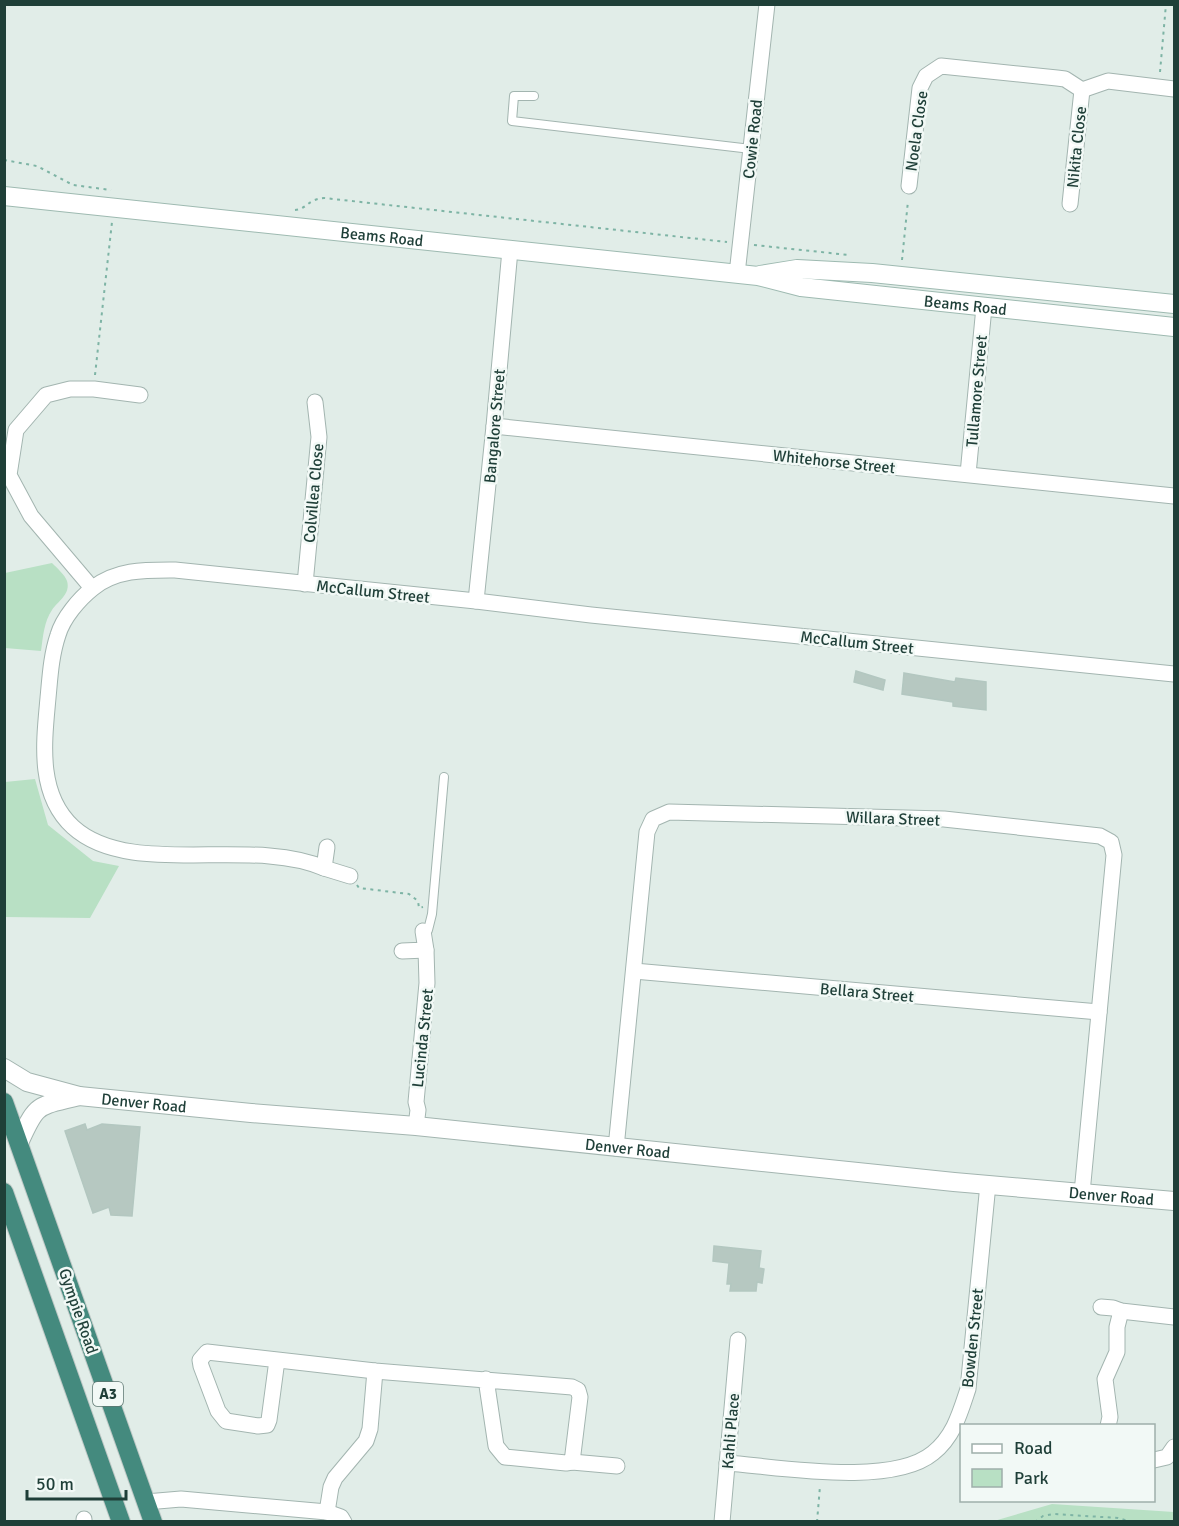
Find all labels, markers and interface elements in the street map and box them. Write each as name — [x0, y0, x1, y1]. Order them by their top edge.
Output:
street label: Noela Close — [901, 90, 933, 173]
street label: Cowie Road — [739, 98, 767, 180]
street label: Nikita Close — [1063, 105, 1091, 189]
street label: Beams Road — [339, 223, 424, 251]
street label: Beams Road — [923, 291, 1008, 320]
street label: Tullamore Street — [962, 334, 992, 448]
street label: Bangalore Street — [480, 368, 510, 484]
street label: Colvillea Close — [300, 442, 328, 544]
street label: Whitehorse Street — [772, 446, 897, 478]
street label: McCallum Street — [315, 576, 431, 608]
street label: McCallum Street — [799, 627, 915, 659]
street label: Willara Street — [845, 807, 941, 831]
street label: Bellara Street — [819, 979, 915, 1007]
street label: Lucinda Street — [408, 987, 438, 1089]
street label: Denver Road — [100, 1089, 187, 1118]
street label: Denver Road — [584, 1135, 671, 1163]
street label: Denver Road — [1068, 1183, 1155, 1210]
street label: Gympie Road — [54, 1266, 102, 1357]
street label: Bowden Street — [958, 1287, 988, 1389]
road number: A3 — [93, 1382, 123, 1406]
street label: Kahli Place — [718, 1392, 744, 1470]
legend — [960, 1424, 1155, 1502]
text: Road — [1014, 1437, 1053, 1459]
scale bar — [27, 1463, 126, 1501]
text: Park — [1014, 1467, 1049, 1489]
text: 50 m — [36, 1473, 74, 1495]

